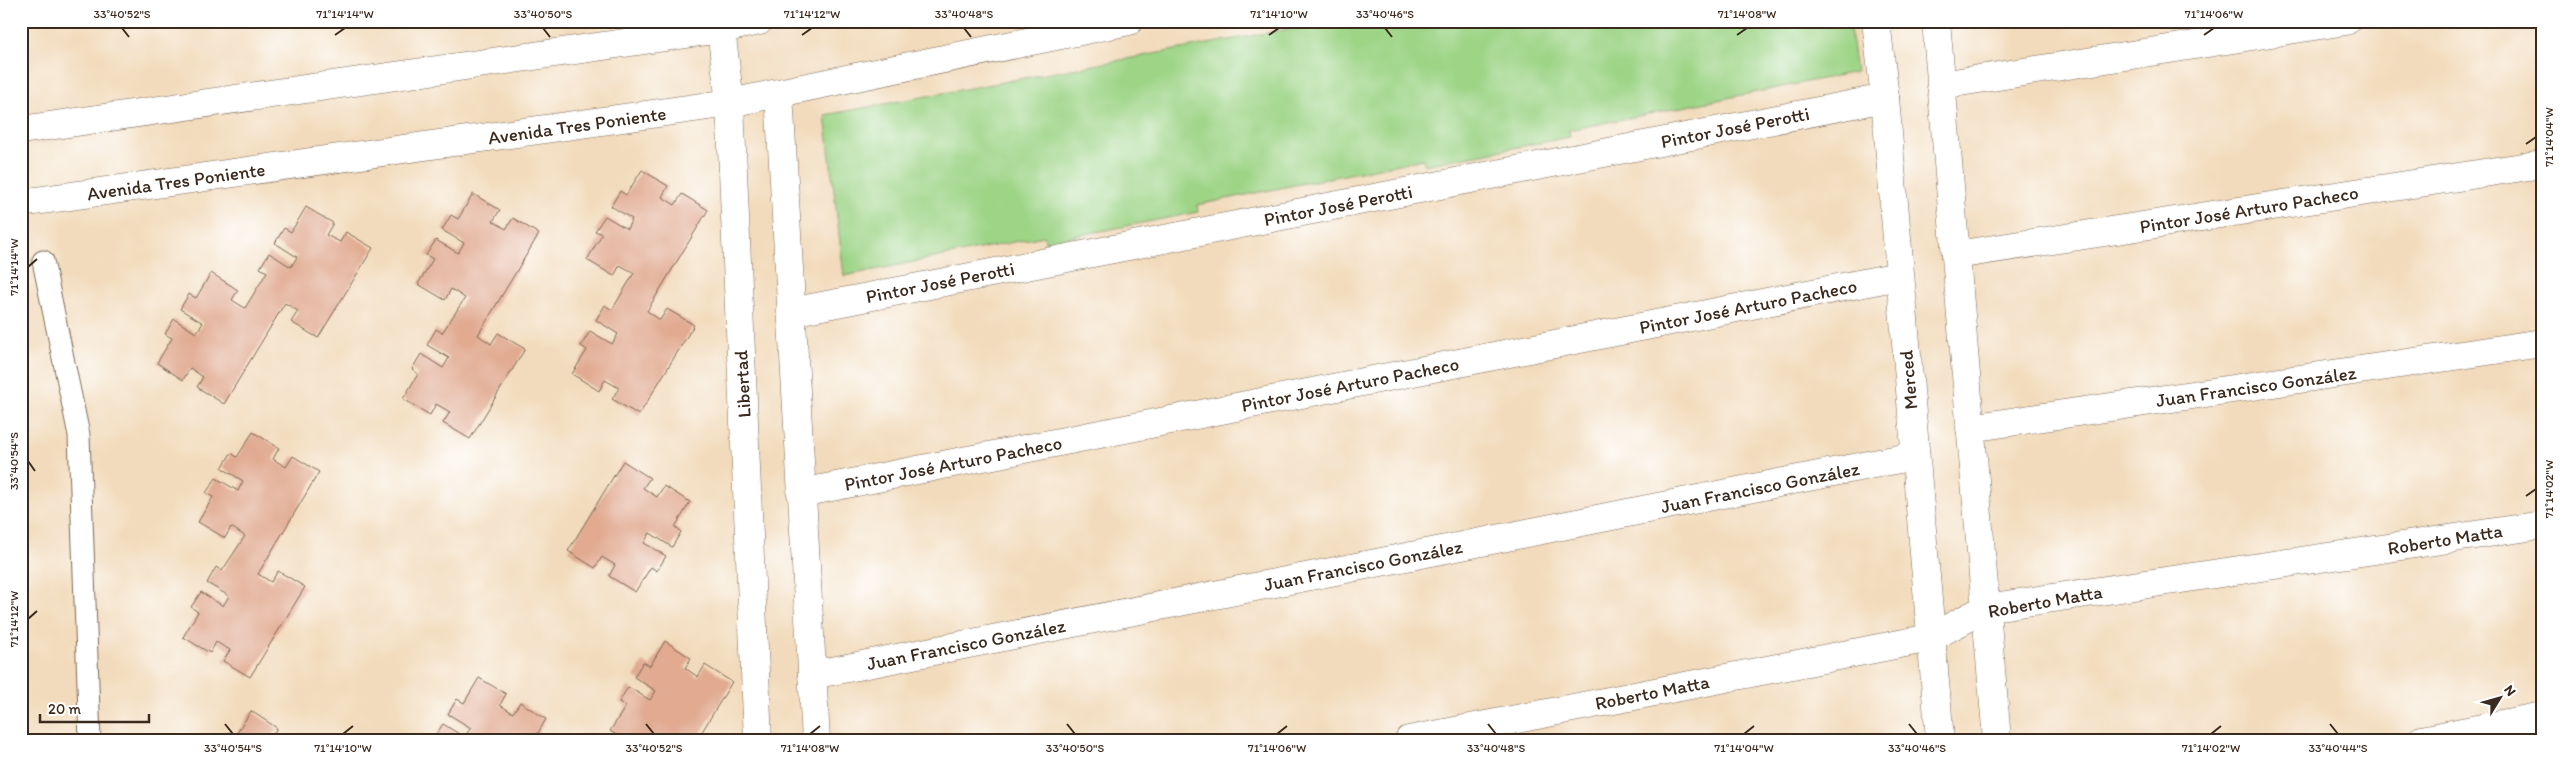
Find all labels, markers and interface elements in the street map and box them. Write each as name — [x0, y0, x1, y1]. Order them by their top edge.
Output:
text: 33°40'52"S — [93, 7, 151, 21]
text: 71°14'14"W — [316, 7, 374, 21]
text: 33°40'50"S — [514, 7, 572, 21]
text: 71°14'12"W — [784, 7, 840, 21]
text: 33°40'48"S — [935, 7, 993, 21]
text: 71°14'10"W — [1250, 7, 1308, 21]
text: 33°40'46"S — [1356, 7, 1414, 21]
text: 71°14'08"W — [1718, 7, 1776, 21]
text: 71°14'06"W — [2185, 7, 2243, 21]
street label: Avenida Tres Poniente — [486, 102, 668, 149]
street label: Pintor José Perotti — [1659, 102, 1811, 153]
text: 71°14'04"W — [2542, 107, 2556, 167]
street label: Avenida Tres Poniente — [85, 158, 267, 205]
street label: Pintor José Perotti — [1262, 180, 1414, 231]
street label: Pintor José Arturo Pacheco — [2138, 181, 2360, 238]
text: 71°14'14"W — [7, 238, 21, 296]
street label: Pintor José Perotti — [864, 257, 1016, 308]
street label: Pintor José Arturo Pacheco — [1637, 274, 1859, 339]
street label: Libertad — [729, 349, 756, 419]
street label: Merced — [1894, 349, 1923, 411]
street label: Pintor José Arturo Pacheco — [1239, 352, 1461, 417]
street label: Juan Francisco González — [2154, 361, 2358, 412]
street label: Pintor José Arturo Pacheco — [842, 431, 1064, 496]
text: 33°40'54"S — [7, 432, 21, 490]
street label: Juan Francisco González — [1659, 457, 1862, 518]
text: 71°14'02"W — [2542, 460, 2556, 518]
street label: Roberto Matta — [2386, 519, 2504, 560]
street label: Juan Francisco González — [1262, 535, 1465, 596]
street label: Roberto Matta — [1986, 580, 2104, 623]
text: 71°14'12"W — [7, 591, 21, 647]
street label: Juan Francisco González — [865, 614, 1068, 675]
street label: Roberto Matta — [1593, 670, 1711, 715]
north arrow — [2476, 674, 2526, 724]
text: N — [2500, 682, 2520, 699]
scale bar — [40, 691, 149, 723]
text: 20 m — [48, 700, 82, 718]
text: 33°40'54"S — [204, 741, 262, 755]
text: 71°14'10"W — [314, 741, 372, 755]
text: 33°40'52"S — [625, 741, 683, 755]
text: 71°14'08"W — [781, 741, 839, 755]
text: 33°40'50"S — [1046, 741, 1104, 755]
text: 71°14'06"W — [1248, 741, 1306, 755]
text: 33°40'48"S — [1467, 741, 1525, 755]
text: 71°14'04"W — [1714, 741, 1774, 755]
text: 33°40'46"S — [1888, 741, 1946, 755]
text: 71°14'02"W — [2182, 741, 2240, 755]
text: 33°40'44"S — [2308, 741, 2368, 755]

